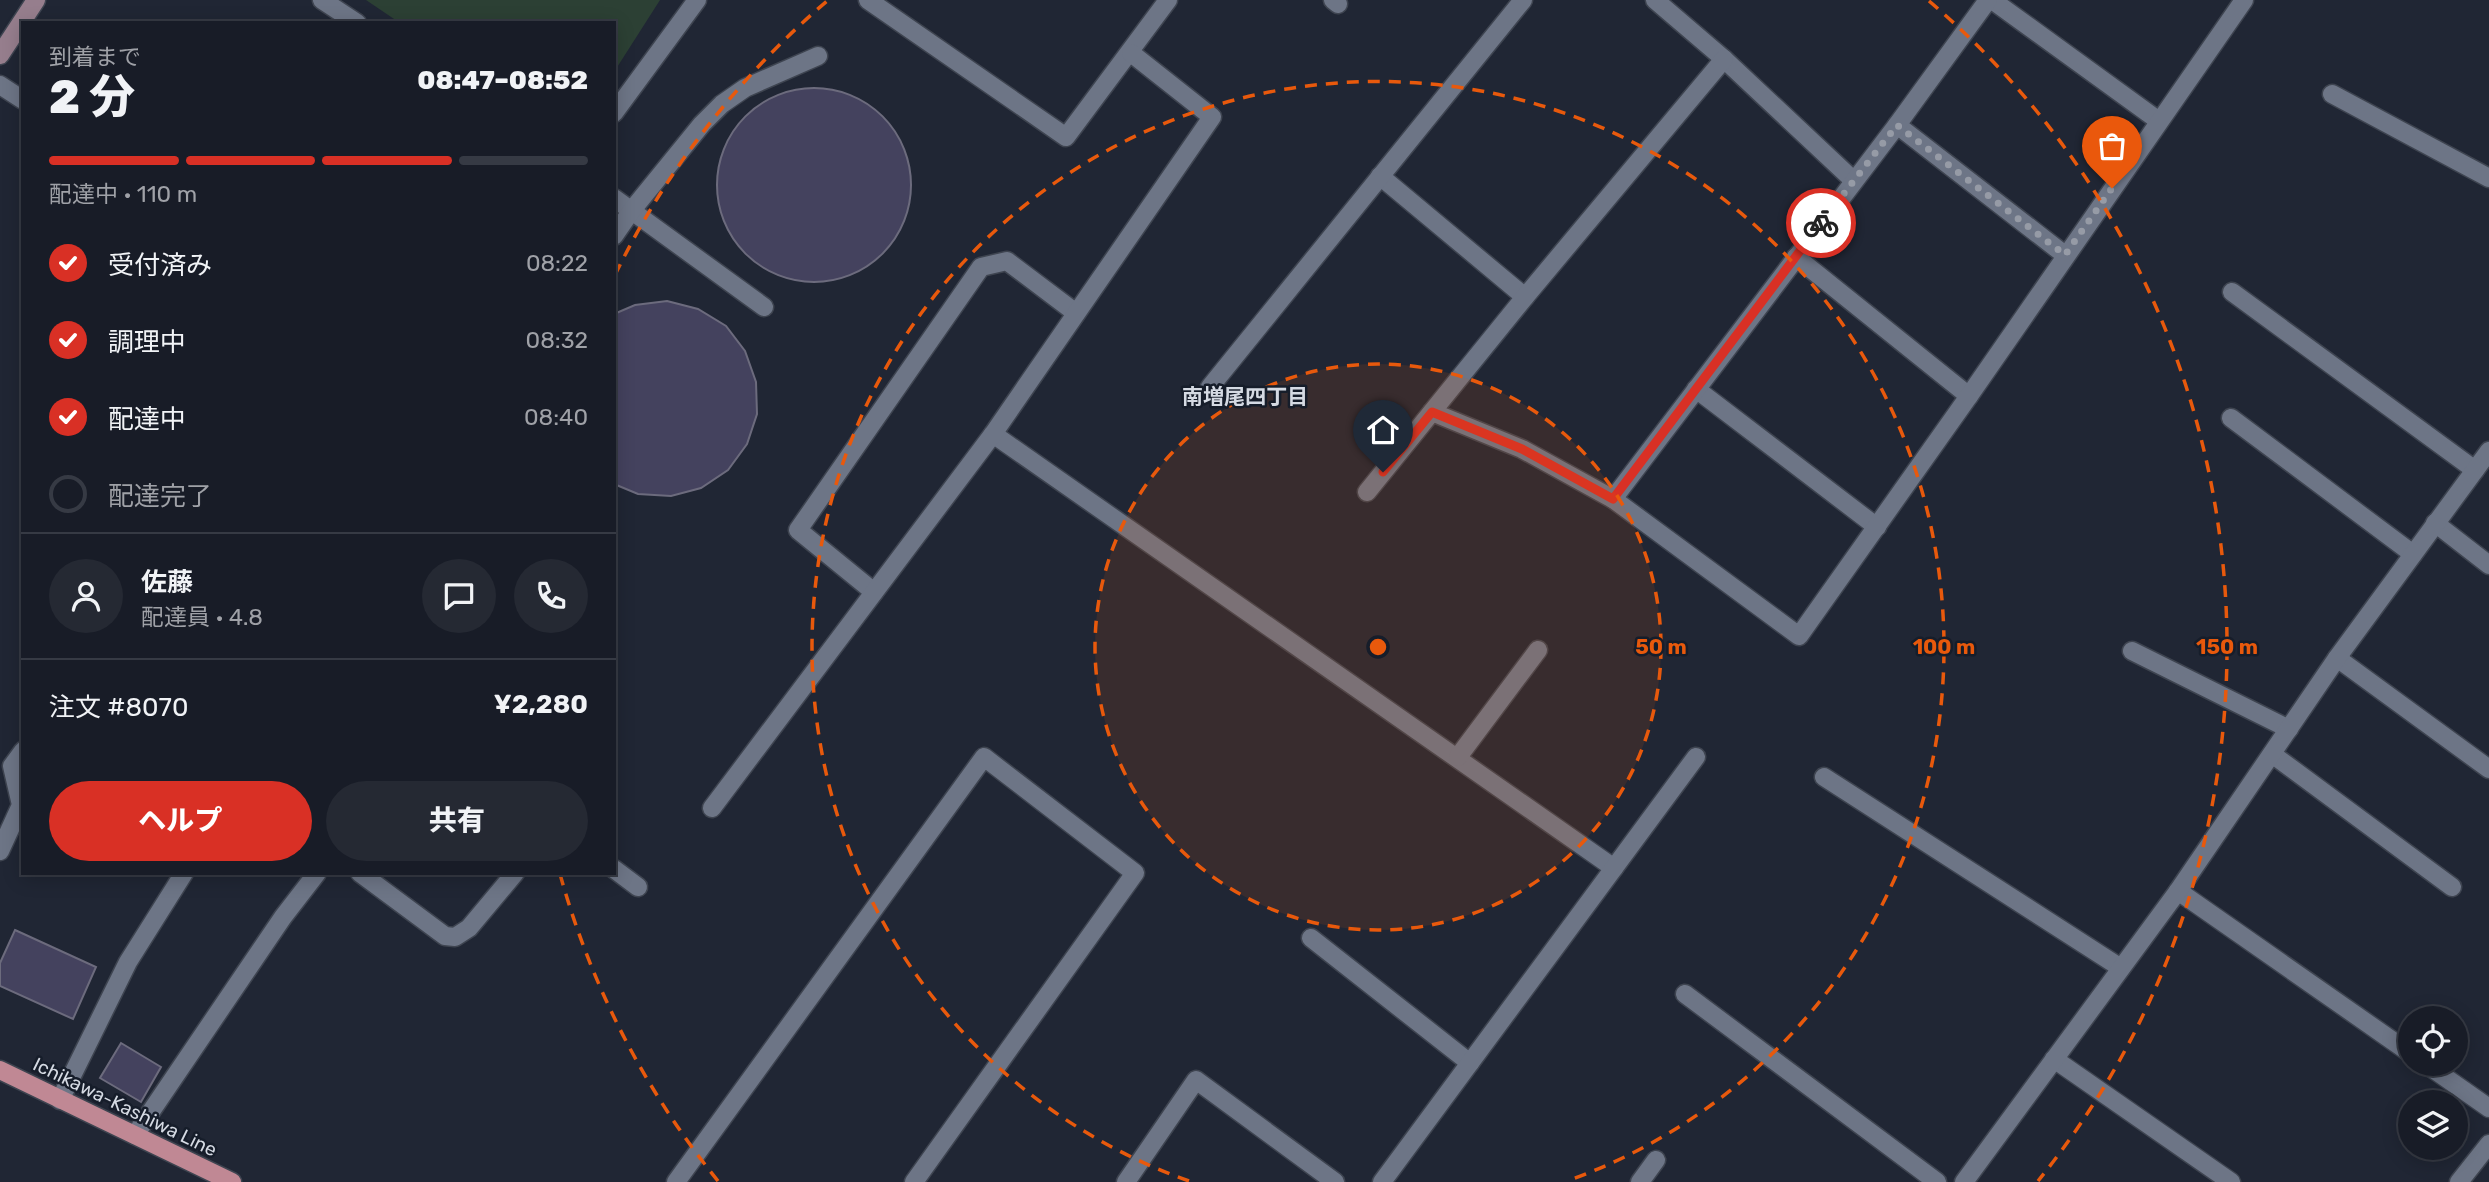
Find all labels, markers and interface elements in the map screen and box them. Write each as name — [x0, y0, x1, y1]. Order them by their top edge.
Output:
text: 到着まで — [49, 43, 141, 71]
text: 08:47–08:52 — [417, 65, 588, 96]
text: 2 分 — [49, 70, 135, 125]
pin — [2082, 116, 2142, 188]
icon: bag — [2093, 127, 2131, 165]
text: 配達中 · 110 m — [49, 180, 197, 208]
courier — [1786, 188, 1856, 258]
icon: bike — [1802, 204, 1840, 242]
icon: check — [49, 244, 87, 282]
text: 08:22 — [526, 249, 588, 277]
text: 受付済み — [108, 250, 212, 281]
icon: check — [49, 321, 87, 359]
text: 08:32 — [526, 326, 588, 354]
text: 調理中 — [108, 327, 186, 358]
district label: 南増尾四丁目 — [1182, 384, 1308, 409]
icon: check — [49, 398, 87, 436]
pin — [1353, 400, 1413, 472]
text: 08:40 — [524, 403, 588, 431]
text: 配達中 — [108, 404, 186, 435]
icon: home — [1364, 411, 1402, 449]
text: 配達完了 — [108, 481, 212, 512]
button: person — [49, 559, 123, 633]
button: chat — [422, 559, 496, 633]
button: phone — [514, 559, 588, 633]
text: 佐藤 — [141, 567, 193, 598]
text: 配達員 · 4.8 — [141, 603, 263, 631]
text: 50 m — [1635, 634, 1687, 659]
text: 100 m — [1913, 634, 1975, 659]
text: 150 m — [2196, 634, 2258, 659]
centre of rings — [1366, 635, 1390, 659]
text: ¥2,280 — [494, 689, 588, 720]
text: 注文 #8070 — [49, 692, 188, 723]
button: ヘルプ — [49, 781, 312, 861]
button: 共有 — [326, 781, 588, 861]
map controls — [2398, 1006, 2468, 1160]
button: locate — [2398, 1006, 2468, 1076]
street label: Ichikawa-Kashiwa Line — [29, 1052, 221, 1162]
button: layers — [2398, 1090, 2468, 1160]

